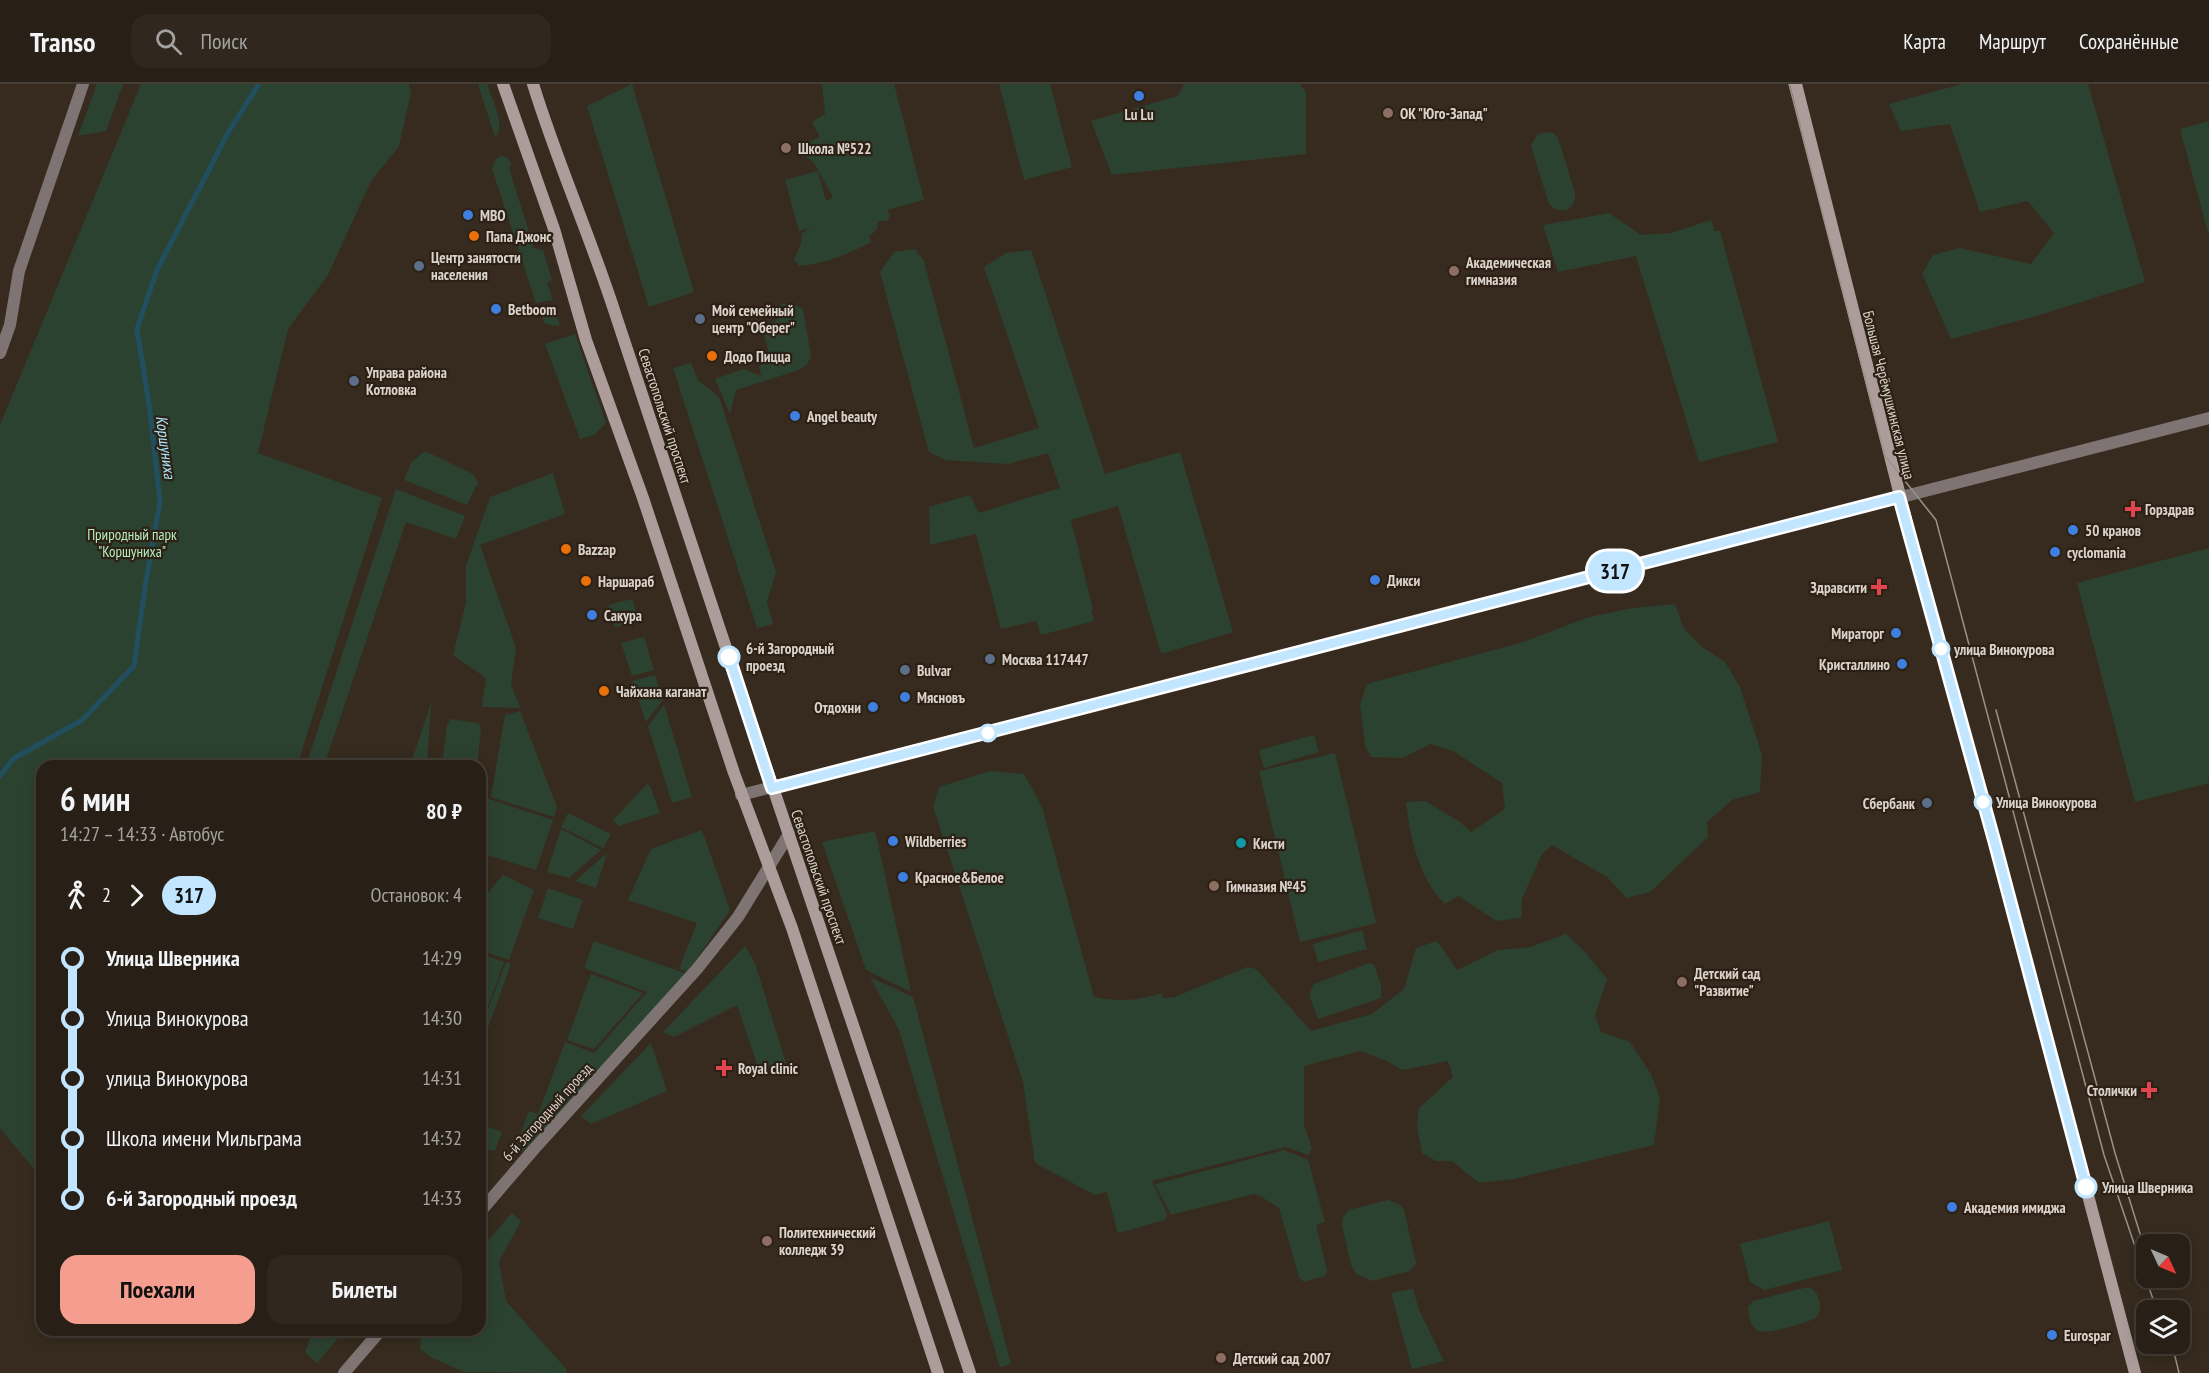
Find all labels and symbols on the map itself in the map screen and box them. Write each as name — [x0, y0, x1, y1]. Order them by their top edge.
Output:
marker: Lu Lu — [1132, 89, 1146, 103]
place label: ОК "Юго-Запад" — [1400, 104, 1488, 123]
place label: Lu Lu — [1124, 105, 1154, 124]
marker: ОК "Юго-Запад" — [1381, 106, 1395, 120]
place label: Школа №522 — [798, 139, 871, 158]
marker: Школа №522 — [779, 141, 793, 155]
place label: МВО — [480, 206, 506, 225]
marker: МВО — [461, 208, 475, 222]
place label: Папа Джонс — [486, 227, 552, 246]
marker: Папа Джонс — [467, 229, 481, 243]
place label: Центр занятости населения — [431, 248, 521, 284]
place label: Академическая гимназия — [1465, 253, 1551, 289]
marker: Центр занятости населения — [412, 259, 426, 273]
marker: Академическая гимназия — [1447, 264, 1461, 278]
place label: Betboom — [508, 300, 556, 319]
place label: Мой семейный центр "Оберег" — [712, 301, 795, 337]
marker: Betboom — [489, 302, 503, 316]
street label: Большая Черёмушкинская улица — [1859, 309, 1919, 481]
marker: Мой семейный центр "Оберег" — [693, 312, 707, 326]
street label: Севастопольский проспект — [634, 346, 696, 486]
place label: Додо Пицца — [724, 347, 791, 366]
marker: Додо Пицца — [705, 349, 719, 363]
place label: Управа района Котловка — [365, 363, 447, 399]
marker: Управа района Котловка — [347, 374, 361, 388]
place label: Angel beauty — [806, 407, 878, 426]
marker: Angel beauty — [788, 409, 802, 423]
water label: Коршуниха — [152, 414, 181, 481]
place label: Горздрав — [2145, 500, 2194, 519]
marker: Горздрав — [2126, 502, 2140, 516]
place label: 50 кранов — [2085, 521, 2141, 540]
marker: 50 кранов — [2066, 523, 2080, 537]
park label: Природный парк "Коршуниха" — [87, 525, 177, 561]
place label: Bazzap — [578, 540, 616, 559]
marker: Bazzap — [559, 542, 573, 556]
place label: cyclomania — [2067, 543, 2126, 562]
marker: cyclomania — [2048, 545, 2062, 559]
line badge: 317 — [1580, 552, 1650, 590]
place label: Дикси — [1387, 571, 1421, 590]
place label: Наршараб — [598, 572, 654, 591]
marker: Дикси — [1368, 573, 1382, 587]
marker: Наршараб — [579, 574, 593, 588]
place label: Здравсити — [1810, 578, 1867, 597]
marker: Здравсити — [1872, 580, 1886, 594]
place label: Сакура — [604, 606, 642, 625]
marker: Сакура — [585, 608, 599, 622]
place label: Мираторг — [1831, 624, 1884, 643]
marker: Мираторг — [1889, 626, 1903, 640]
place label: 6-й Загородный проезд — [746, 639, 834, 675]
marker: улица Винокурова — [1932, 640, 1950, 658]
place label: улица Винокурова — [1953, 640, 2054, 659]
marker: 6-й Загородный проезд — [718, 646, 740, 668]
place label: Москва 117447 — [1002, 650, 1089, 669]
marker: Москва 117447 — [983, 652, 997, 666]
place label: Кристаллино — [1819, 655, 1890, 674]
marker: Кристаллино — [1895, 657, 1909, 671]
place label: Bulvar — [917, 661, 952, 680]
marker: Bulvar — [898, 663, 912, 677]
place label: Чайхана каганат — [616, 682, 707, 701]
marker: Чайхана каганат — [597, 684, 611, 698]
place label: Мясновъ — [917, 688, 965, 707]
marker: Мясновъ — [898, 690, 912, 704]
place label: Отдохни — [814, 698, 861, 717]
marker: Отдохни — [866, 700, 880, 714]
unlabelled marker — [979, 724, 997, 742]
marker: Улица Винокурова — [1974, 793, 1992, 811]
place label: Улица Винокурова — [1995, 793, 2097, 812]
place label: Сбербанк — [1863, 794, 1916, 813]
marker: Сбербанк — [1920, 796, 1934, 810]
street label: Севастопольский проспект — [787, 807, 851, 947]
place label: Wildberries — [904, 832, 966, 851]
marker: Wildberries — [886, 834, 900, 848]
place label: Кисти — [1253, 834, 1285, 853]
marker: Кисти — [1234, 836, 1248, 850]
place label: Красное&Белое — [915, 868, 1004, 887]
marker: Красное&Белое — [896, 870, 910, 884]
place label: Гимназия №45 — [1226, 877, 1307, 896]
marker: Гимназия №45 — [1207, 879, 1221, 893]
place label: Детский сад "Развитие" — [1694, 964, 1761, 1000]
marker: Детский сад "Развитие" — [1675, 975, 1689, 989]
street label: 6-й Загородный проезд — [498, 1059, 596, 1165]
marker: Royal clinic — [715, 1059, 733, 1077]
place label: Royal clinic — [738, 1059, 799, 1078]
place label: Столички — [2087, 1081, 2137, 1100]
marker: Столички — [2142, 1083, 2156, 1097]
marker: Улица Шверника — [2075, 1176, 2097, 1198]
place label: Улица Шверника — [2101, 1178, 2193, 1197]
place label: Академия имиджа — [1963, 1198, 2066, 1217]
marker: Академия имиджа — [1945, 1200, 1959, 1214]
place label: Политехнический колледж 39 — [779, 1223, 876, 1259]
marker: Политехнический колледж 39 — [760, 1234, 774, 1248]
north arrow — [2136, 1234, 2190, 1288]
place label: Eurospar — [2064, 1326, 2111, 1345]
marker: Eurospar — [2045, 1328, 2059, 1342]
place label: Детский сад 2007 — [1233, 1349, 1331, 1368]
marker: Детский сад 2007 — [1214, 1351, 1228, 1365]

